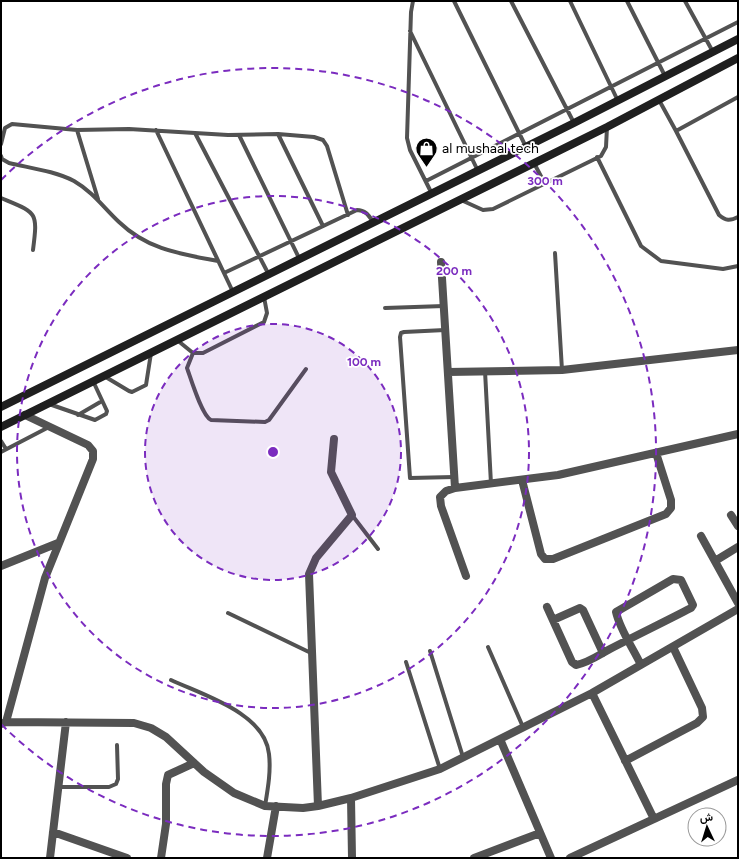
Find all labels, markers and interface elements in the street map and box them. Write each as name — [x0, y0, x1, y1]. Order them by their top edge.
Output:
shop icon: al mushaal tech — [414, 135, 440, 168]
place label: al mushaal tech — [442, 140, 539, 157]
text: 300 m — [527, 174, 563, 188]
text: 200 m — [436, 264, 472, 278]
text: 100 m — [347, 355, 381, 369]
centre of rings — [266, 445, 280, 459]
north arrow — [687, 807, 727, 847]
text: ش — [699, 811, 713, 824]

